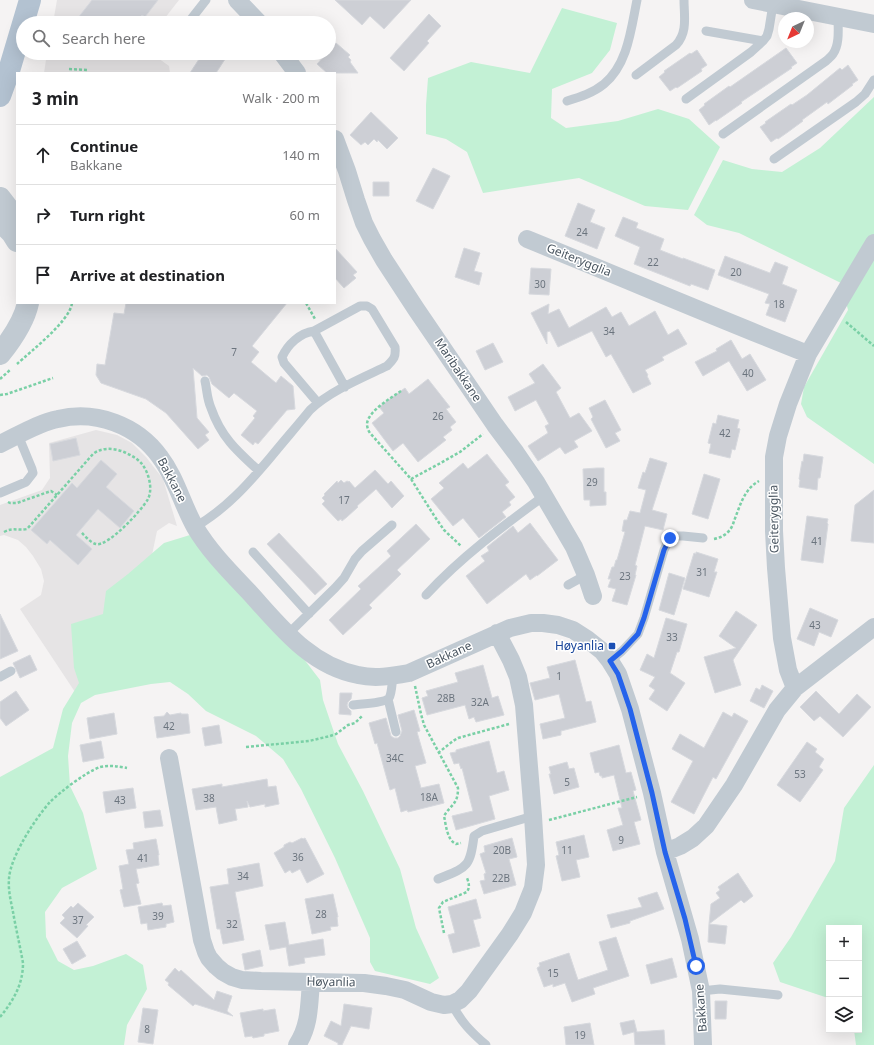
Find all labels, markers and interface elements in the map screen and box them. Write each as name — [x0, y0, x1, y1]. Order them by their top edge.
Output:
north arrow — [778, 12, 814, 48]
search box — [16, 16, 336, 60]
icon: search — [30, 27, 52, 49]
text: Search here — [62, 28, 145, 48]
text: 3 min — [32, 87, 79, 110]
text: Walk · 200 m — [242, 89, 320, 107]
text: Continue — [70, 136, 138, 156]
icon: ahead — [32, 144, 54, 166]
text: 140 m — [282, 146, 320, 164]
text: Bakkane — [70, 156, 122, 174]
icon: right — [32, 204, 54, 226]
text: Turn right — [70, 205, 145, 225]
text: 60 m — [290, 206, 320, 224]
house number: 24 — [576, 225, 588, 239]
street label: Geiterygglia — [544, 239, 614, 280]
house number: 22 — [647, 255, 659, 269]
icon: arrive — [32, 264, 54, 286]
text: Arrive at destination — [70, 265, 225, 285]
house number: 20 — [730, 265, 742, 279]
house number: 30 — [534, 277, 546, 291]
house number: 18 — [773, 297, 785, 311]
house number: 34 — [603, 324, 615, 338]
street label: Maribakkane — [431, 334, 486, 405]
house number: 7 — [231, 345, 237, 359]
house number: 40 — [742, 366, 754, 380]
house number: 26 — [432, 409, 444, 423]
house number: 42 — [719, 426, 731, 440]
street label: Bakkane — [154, 454, 191, 505]
house number: 29 — [586, 475, 598, 489]
street label: Geiterygglia — [764, 485, 783, 553]
house number: 17 — [338, 493, 350, 507]
route end — [661, 529, 679, 547]
house number: 41 — [811, 534, 823, 548]
house number: 31 — [696, 565, 708, 579]
house number: 23 — [619, 569, 631, 583]
house number: 43 — [809, 618, 821, 632]
house number: 33 — [666, 630, 678, 644]
street label: Bakkane — [423, 637, 474, 672]
place label: Høyanlia — [555, 637, 604, 654]
marker: Høyanlia — [607, 641, 617, 651]
house number: 1 — [556, 669, 562, 683]
house number: 28B — [437, 691, 455, 705]
house number: 32A — [471, 695, 490, 709]
house number: 42 — [163, 719, 175, 733]
house number: 34C — [386, 751, 405, 765]
house number: 53 — [794, 767, 806, 781]
house number: 5 — [564, 775, 570, 789]
house number: 18A — [420, 790, 439, 804]
house number: 38 — [203, 791, 215, 805]
house number: 43 — [114, 793, 126, 807]
house number: 9 — [618, 833, 624, 847]
house number: 20B — [493, 843, 511, 857]
house number: 11 — [561, 843, 573, 857]
house number: 36 — [292, 850, 304, 864]
house number: 41 — [137, 851, 149, 865]
house number: 34 — [237, 869, 249, 883]
house number: 22B — [492, 871, 510, 885]
house number: 28 — [315, 907, 327, 921]
house number: 39 — [152, 909, 164, 923]
house number: 37 — [72, 913, 84, 927]
house number: 32 — [226, 917, 238, 931]
map controls — [826, 925, 862, 1033]
button: + — [826, 925, 862, 961]
route start — [687, 957, 705, 975]
button: − — [826, 961, 862, 997]
house number: 15 — [547, 966, 559, 980]
street label: Høyanlia — [306, 973, 356, 990]
street label: Bakkane — [690, 983, 711, 1033]
button: layers — [826, 997, 862, 1033]
house number: 8 — [144, 1022, 150, 1036]
house number: 19 — [574, 1028, 586, 1042]

